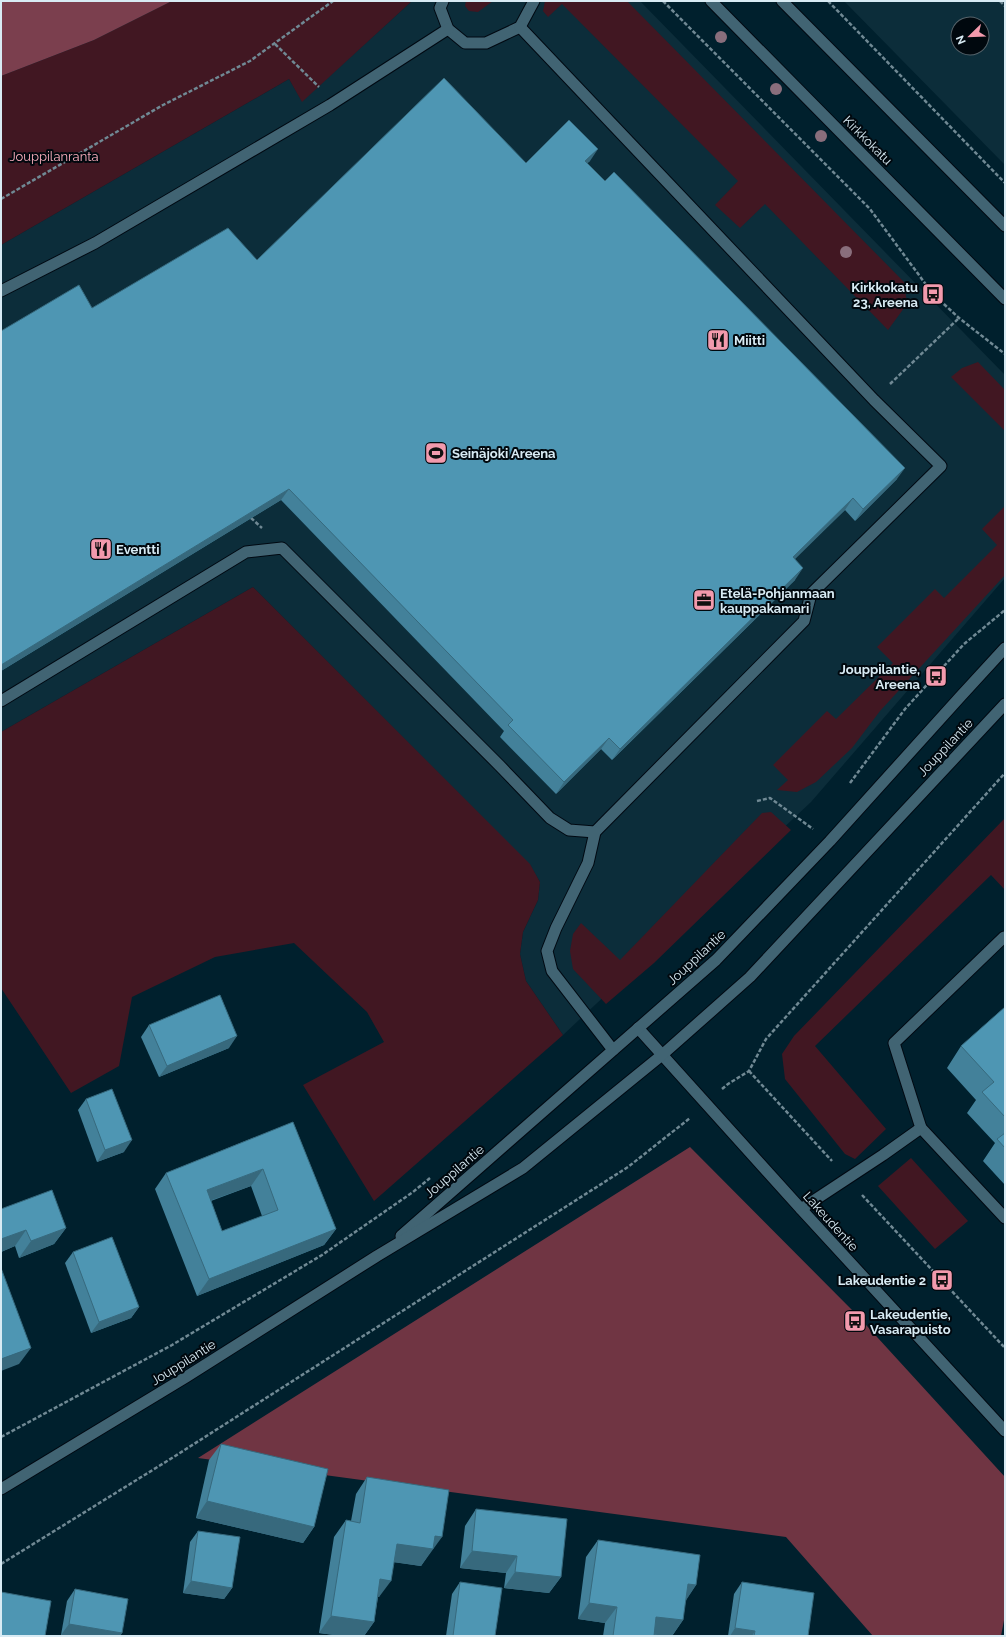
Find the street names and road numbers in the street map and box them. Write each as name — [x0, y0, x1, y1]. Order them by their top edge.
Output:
street label: Kirkkokatu — [840, 113, 895, 168]
street label: Jouppilantie — [915, 715, 976, 779]
street label: Jouppilantie — [664, 927, 729, 988]
street label: Jouppilantie — [422, 1141, 487, 1201]
street label: Lakeudentie — [800, 1189, 861, 1254]
street label: Jouppilantie — [148, 1336, 219, 1388]

